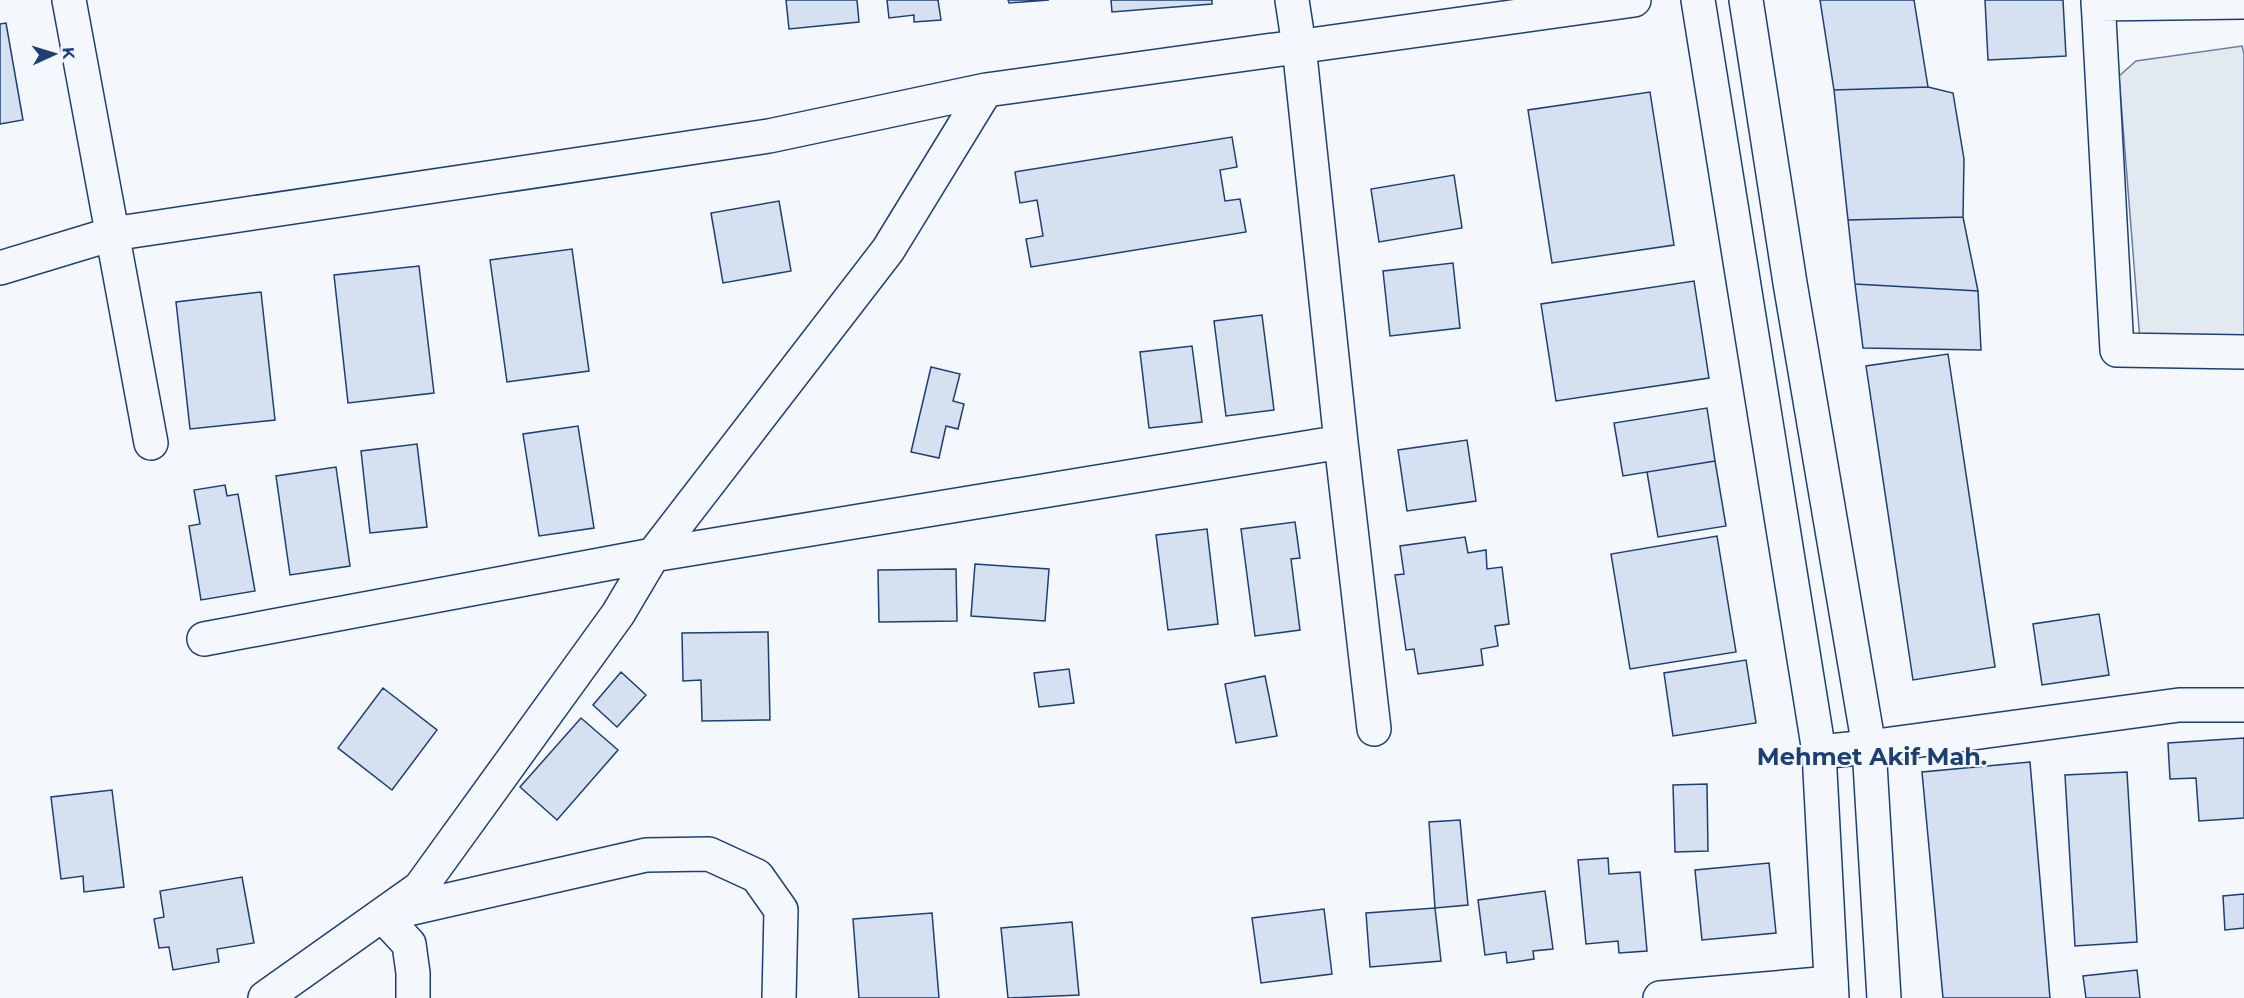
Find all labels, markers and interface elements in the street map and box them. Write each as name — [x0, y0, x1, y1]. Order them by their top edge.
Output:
north arrow — [24, 24, 84, 84]
text: K — [59, 46, 78, 61]
district label: Mehmet Akif Mah. — [1757, 742, 1987, 771]

